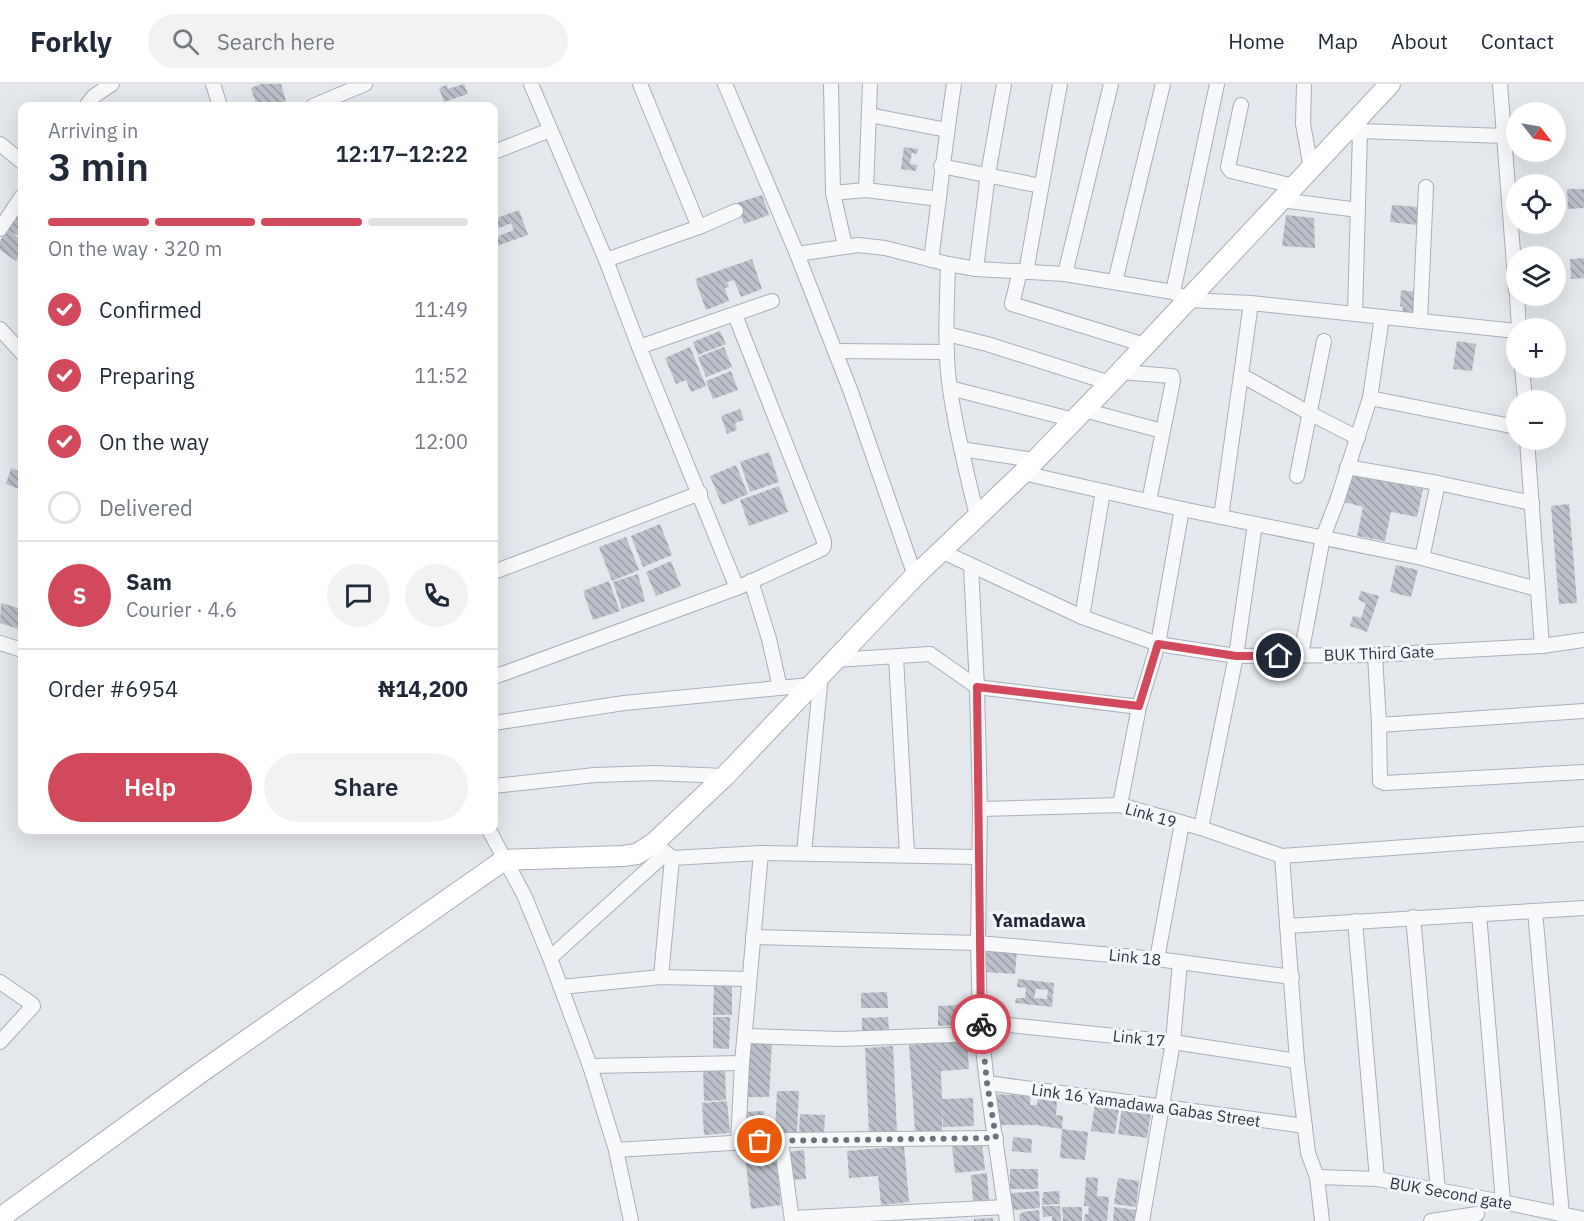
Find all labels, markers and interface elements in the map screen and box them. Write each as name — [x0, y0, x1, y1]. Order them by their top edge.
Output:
search box — [148, 14, 568, 68]
text: Forkly — [30, 23, 112, 60]
icon: search — [169, 25, 202, 58]
text: Search here — [217, 27, 335, 56]
text: Home — [1228, 27, 1285, 55]
text: Map — [1318, 27, 1358, 55]
text: About — [1391, 27, 1448, 55]
text: Contact — [1481, 27, 1554, 55]
north arrow — [1506, 102, 1566, 162]
map controls — [1506, 102, 1566, 450]
text: Arriving in — [48, 117, 138, 144]
text: 12:17–12:22 — [335, 139, 468, 168]
text: 3 min — [48, 141, 149, 192]
button: locate — [1506, 174, 1566, 234]
text: On the way · 320 m — [48, 235, 222, 262]
button: layers — [1506, 246, 1566, 306]
icon: check — [48, 293, 81, 326]
text: Confirmed — [99, 295, 202, 324]
text: 11:49 — [414, 296, 468, 323]
button: + — [1506, 318, 1566, 378]
icon: check — [48, 359, 81, 392]
text: Preparing — [99, 361, 194, 390]
text: 11:52 — [414, 362, 468, 389]
button: − — [1506, 390, 1566, 450]
icon: check — [48, 425, 81, 458]
text: On the way — [99, 427, 209, 456]
text: 12:00 — [414, 428, 468, 455]
text: Delivered — [99, 493, 193, 522]
button: chat — [327, 564, 390, 627]
button: phone — [405, 564, 468, 627]
text: Sam — [126, 567, 172, 596]
text: S — [73, 581, 86, 610]
text: Courier · 4.6 — [126, 596, 237, 623]
pin — [1253, 630, 1304, 681]
icon: home — [1262, 639, 1295, 672]
street label: BUK Third Gate — [1324, 641, 1435, 665]
text: Order #6954 — [48, 674, 178, 703]
text: ₦14,200 — [378, 674, 468, 703]
button: Help — [48, 753, 252, 822]
button: Share — [264, 753, 468, 822]
street label: Link 19 — [1123, 798, 1179, 832]
district label: Yamadawa — [992, 909, 1086, 932]
street label: Link 18 — [1108, 944, 1162, 970]
courier — [951, 994, 1011, 1054]
icon: bike — [965, 1008, 998, 1041]
street label: Link 17 — [1112, 1025, 1166, 1051]
street label: Link 16 Yamadawa Gabas Street — [1030, 1079, 1262, 1131]
pin — [734, 1115, 785, 1166]
icon: bag — [743, 1124, 776, 1157]
street label: BUK Second gate — [1388, 1172, 1514, 1214]

